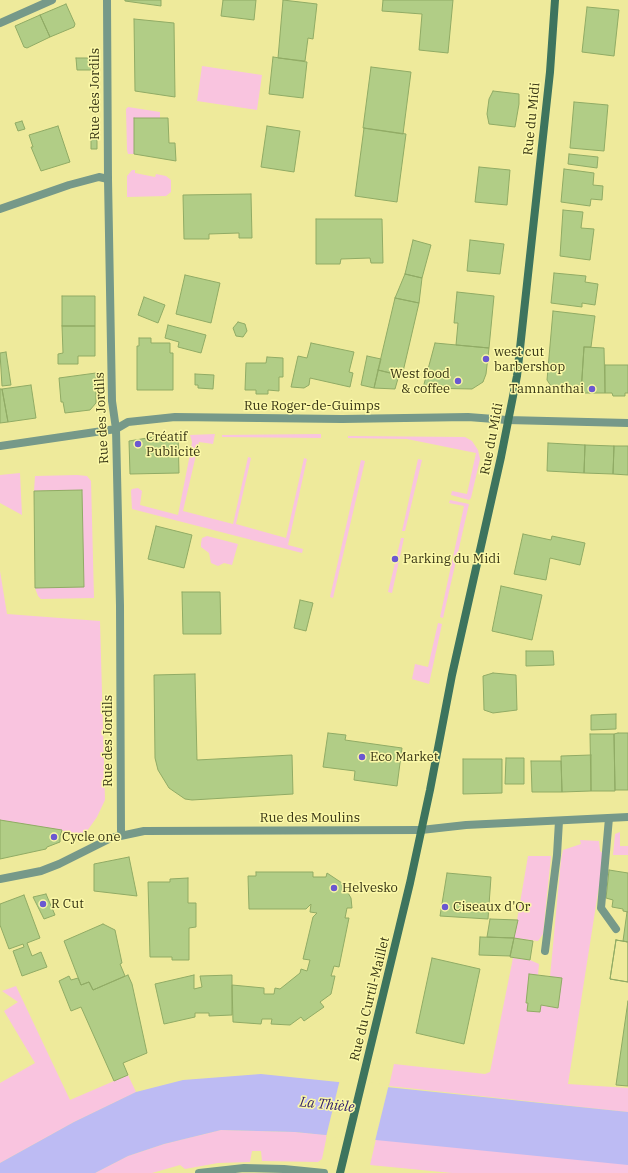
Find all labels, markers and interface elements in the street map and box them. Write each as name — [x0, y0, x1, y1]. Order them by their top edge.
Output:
street label: Rue des Jordils — [87, 48, 103, 140]
street label: Rue du Midi — [520, 82, 544, 156]
place label: west cut barbershop — [494, 344, 565, 375]
marker: west cut barbershop — [481, 354, 491, 364]
place label: West food & coffee — [390, 366, 450, 397]
street label: Rue des Jordils — [92, 372, 112, 464]
marker: West food & coffee — [453, 376, 463, 386]
place label: Tamnanthai — [509, 381, 584, 397]
marker: Tamnanthai — [587, 384, 597, 394]
street label: Rue Roger-de-Guimps — [244, 398, 380, 414]
street label: Rue du Midi — [477, 402, 507, 476]
place label: Créatif Publicité — [146, 429, 200, 460]
marker: Créatif Publicité — [133, 439, 143, 449]
place label: Parking du Midi — [403, 551, 500, 567]
marker: Parking du Midi — [390, 554, 400, 564]
street label: Rue des Jordils — [100, 695, 116, 787]
place label: Eco Market — [370, 749, 438, 765]
marker: Eco Market — [357, 752, 367, 762]
street label: Rue des Moulins — [260, 810, 360, 826]
place label: Cycle one — [62, 829, 120, 845]
marker: Cycle one — [49, 832, 59, 842]
place label: Helvesko — [342, 880, 398, 896]
marker: Helvesko — [329, 883, 339, 893]
place label: R Cut — [51, 896, 84, 912]
marker: R Cut — [38, 899, 48, 909]
place label: Ciseaux d'Or — [453, 899, 530, 915]
marker: Ciseaux d'Or — [440, 902, 450, 912]
street label: Rue du Curtil-Maillet — [347, 935, 393, 1063]
water label: La Thièle — [299, 1094, 355, 1116]

